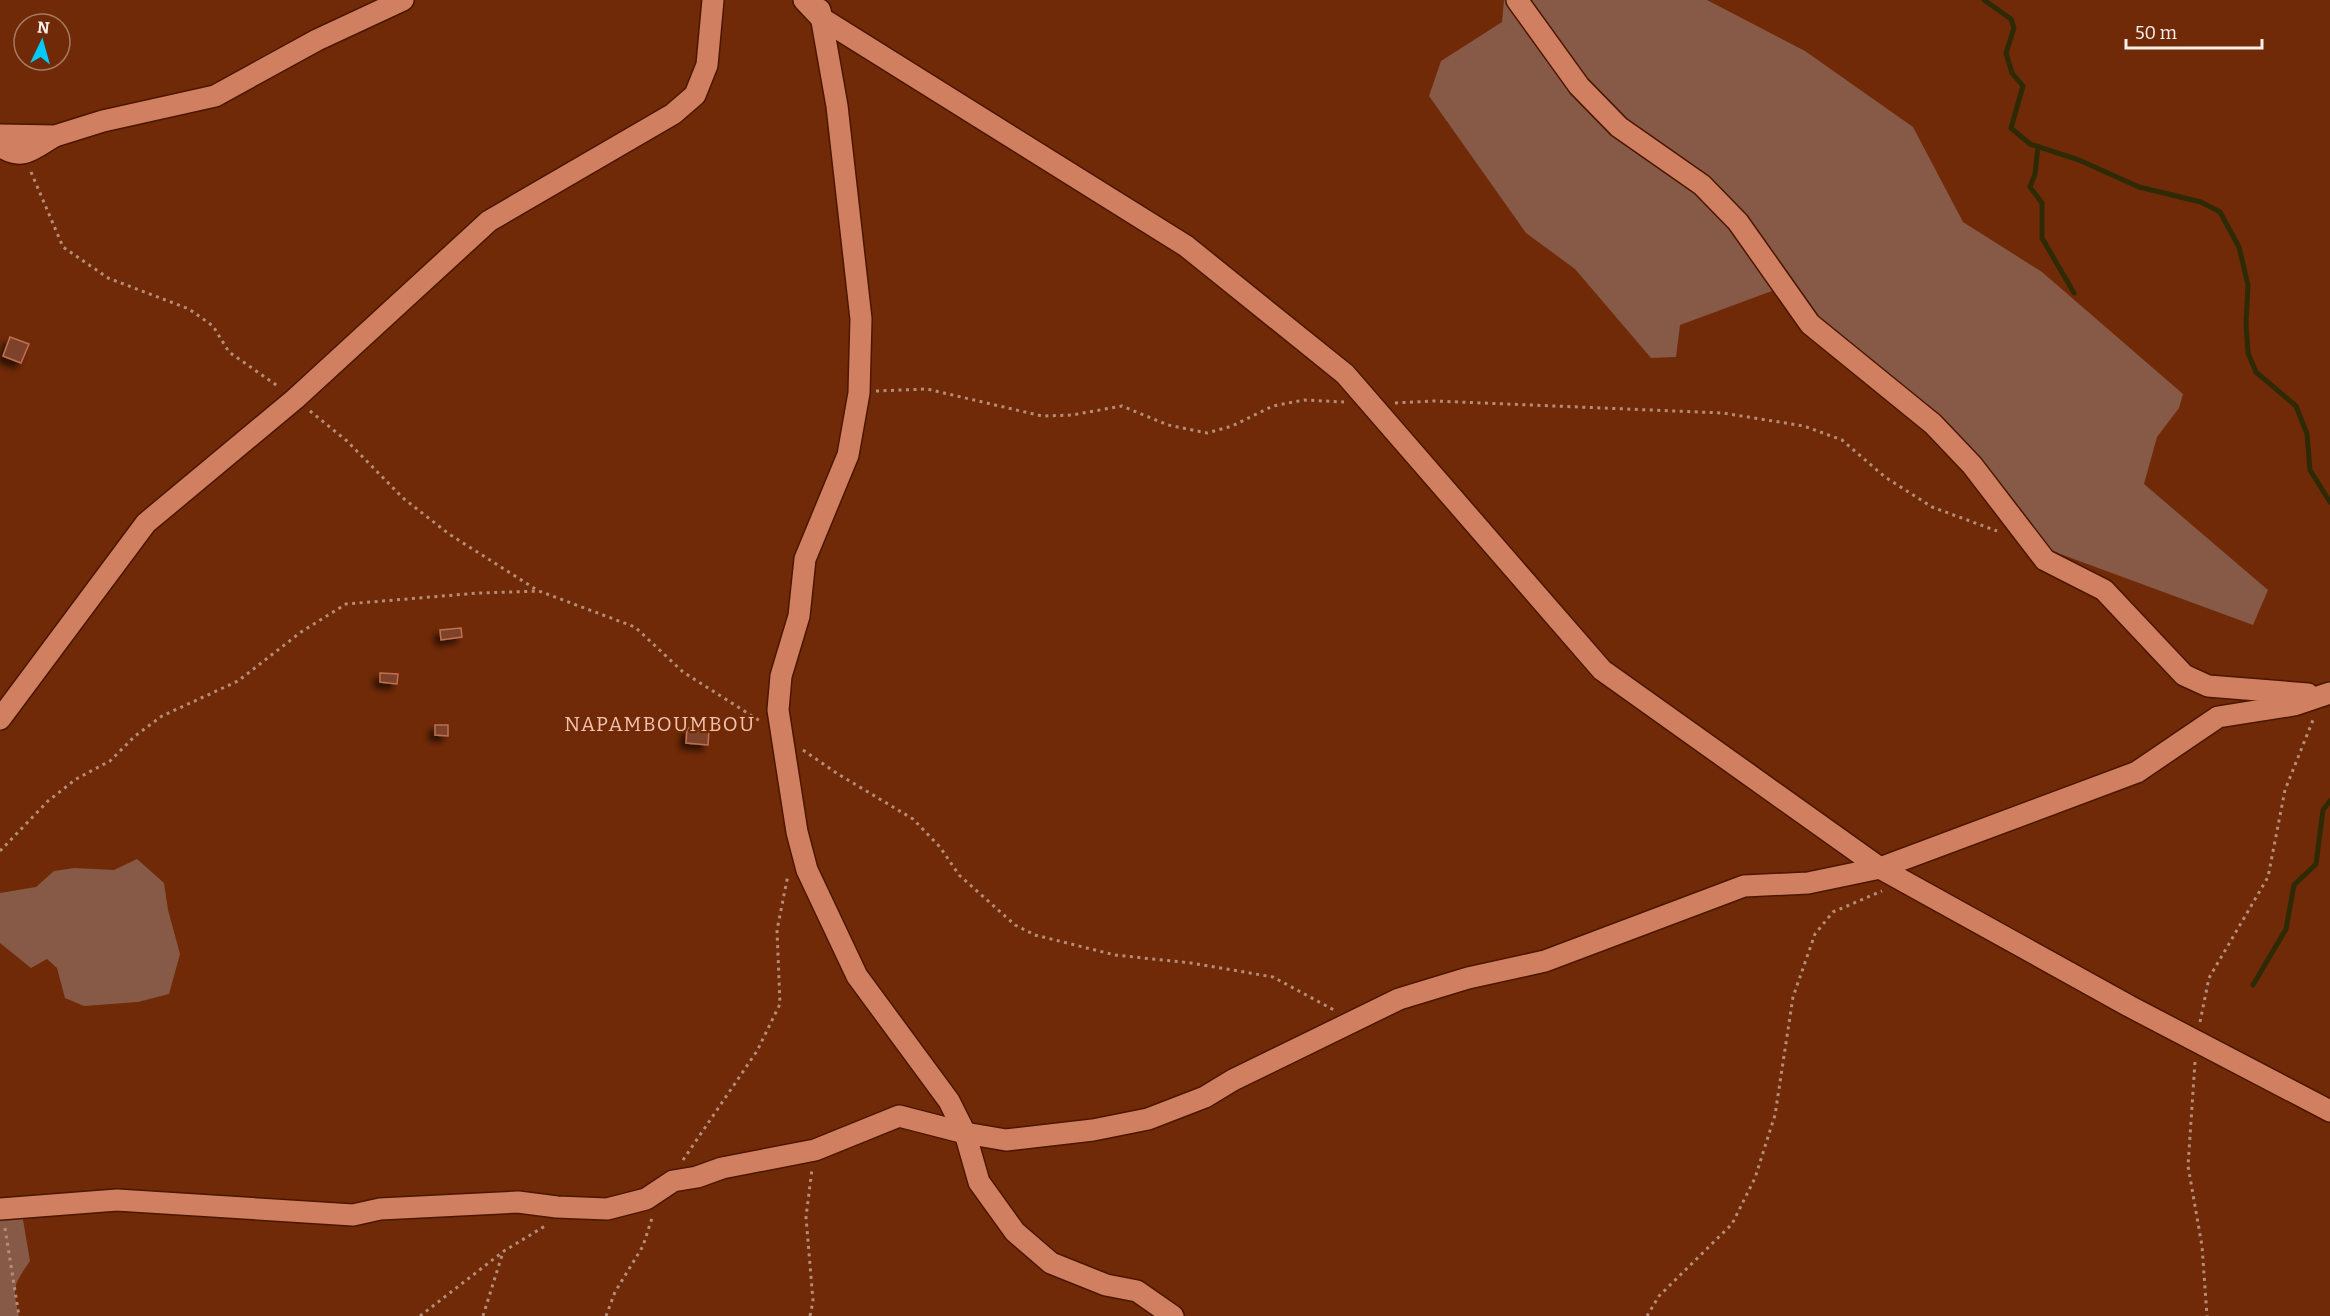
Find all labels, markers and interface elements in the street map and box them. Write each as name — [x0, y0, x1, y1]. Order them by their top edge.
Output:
north arrow — [12, 12, 72, 72]
scale bar — [2126, 12, 2262, 50]
text: N — [36, 18, 50, 38]
text: 50 m — [2135, 22, 2177, 44]
district label: NAPAMBOUMBOU — [564, 712, 756, 736]

